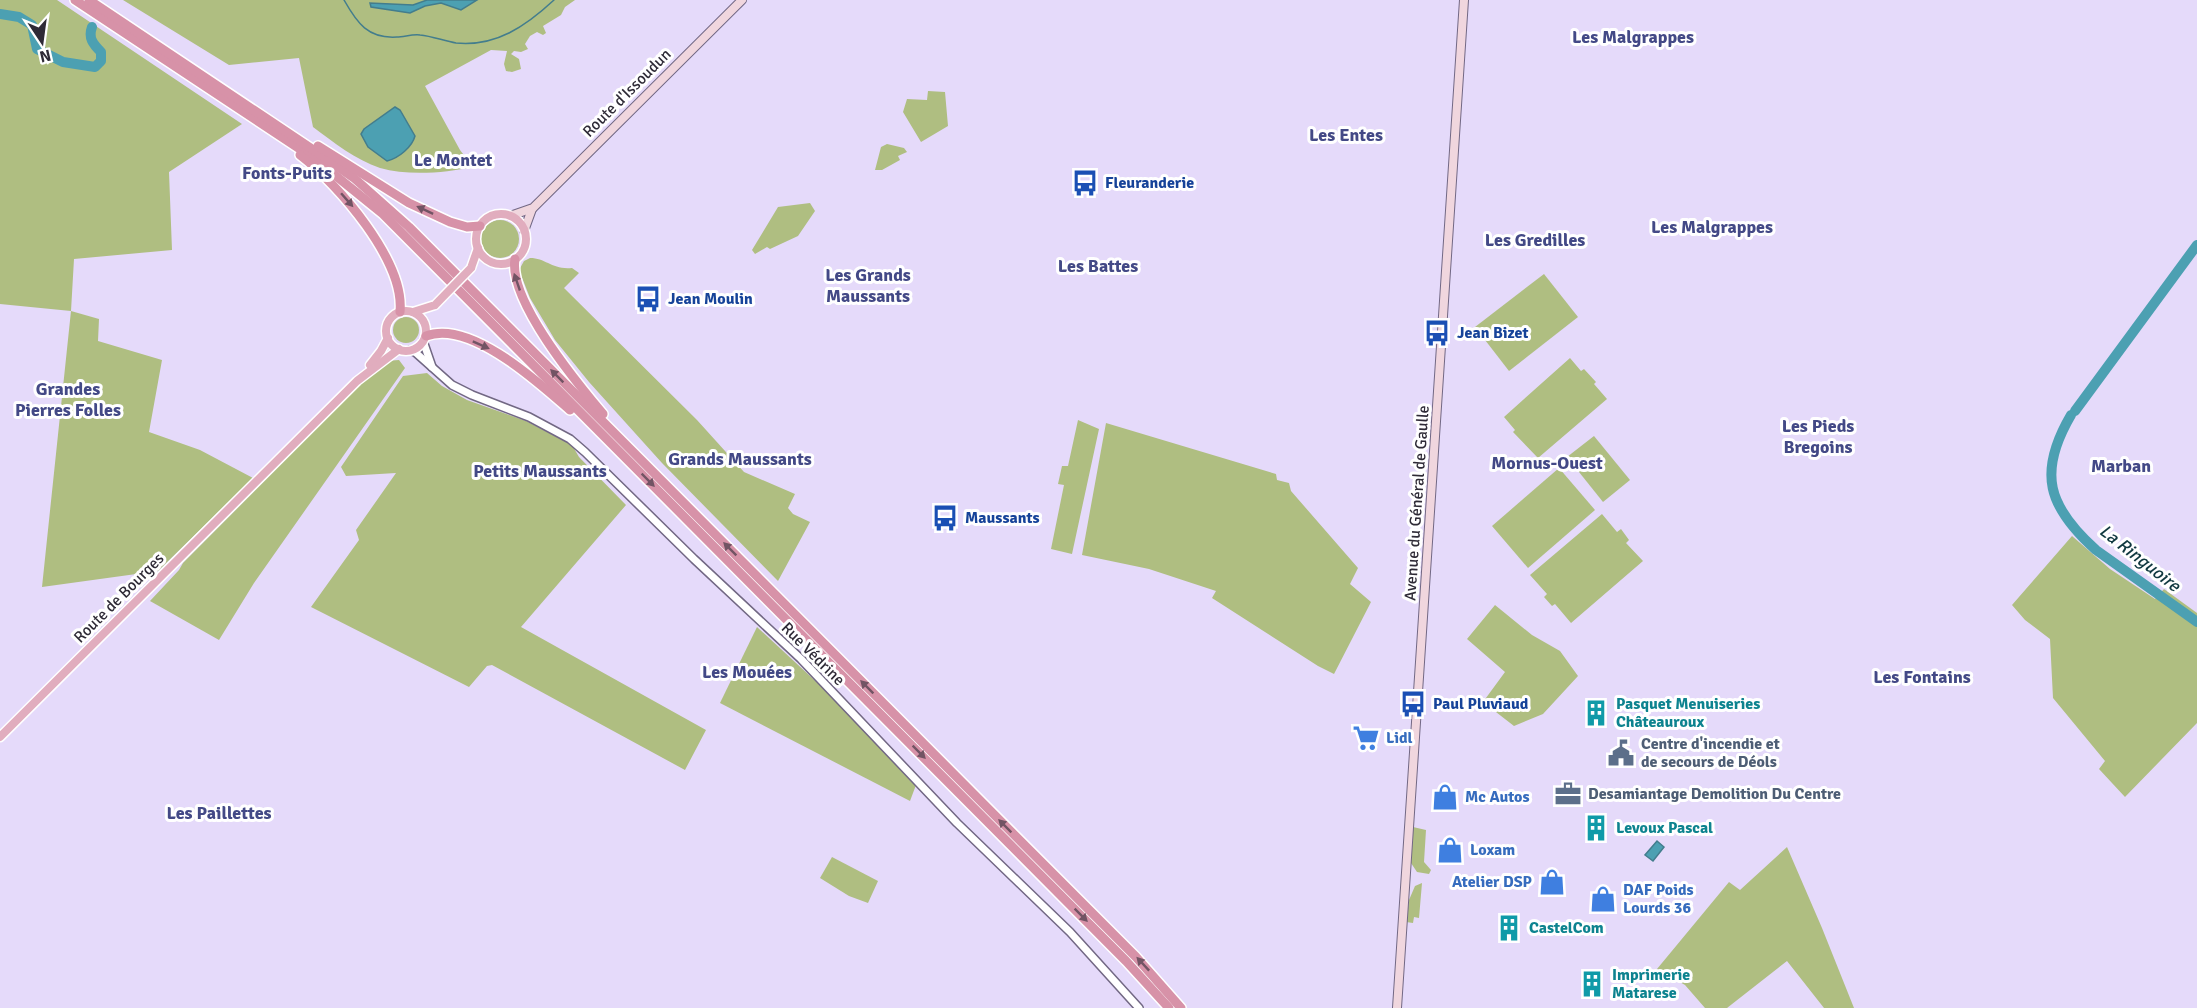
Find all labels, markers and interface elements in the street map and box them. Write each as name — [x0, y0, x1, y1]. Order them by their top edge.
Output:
north arrow — [12, 12, 72, 72]
district label: Les Malgrappes — [1572, 26, 1694, 48]
text: N — [37, 45, 53, 67]
street label: Route d'Issoudun — [579, 45, 675, 141]
district label: Les Entes — [1309, 124, 1383, 146]
district label: Le Montet — [414, 149, 493, 171]
district label: Fonts-Puits — [242, 162, 332, 184]
bus stop icon: Fleuranderie — [1070, 168, 1100, 198]
place label: Fleuranderie — [1105, 173, 1194, 193]
one-way arrow — [340, 192, 353, 208]
one-way arrow — [416, 205, 433, 214]
district label: Les Malgrappes — [1651, 216, 1773, 238]
district label: Les Gredilles — [1485, 229, 1585, 251]
district label: Les Battes — [1058, 255, 1138, 277]
district label: Les Grands Maussants — [825, 264, 911, 307]
one-way arrow — [512, 273, 521, 291]
bus stop icon: Jean Moulin — [633, 284, 663, 314]
place label: Jean Moulin — [668, 289, 753, 309]
bus stop icon: Jean Bizet — [1422, 318, 1452, 348]
place label: Jean Bizet — [1457, 323, 1529, 343]
one-way arrow — [473, 341, 490, 350]
one-way arrow — [551, 369, 565, 383]
district label: Grandes Pierres Folles — [15, 378, 121, 421]
street label: Avenue du Général de Gaulle — [1400, 405, 1434, 601]
district label: Les Pieds Bregoins — [1782, 415, 1854, 458]
district label: Grands Maussants — [668, 448, 812, 470]
district label: Mornus-Ouest — [1491, 452, 1603, 474]
district label: Marban — [2091, 455, 2151, 477]
district label: Petits Maussants — [473, 460, 607, 482]
one-way arrow — [641, 473, 655, 487]
bus stop icon: Maussants — [930, 503, 960, 533]
place label: Maussants — [965, 508, 1040, 528]
water label: La Ringuoire — [2095, 520, 2186, 597]
one-way arrow — [723, 543, 737, 557]
street label: Route de Bourges — [70, 549, 168, 647]
street label: Rue Védrine — [777, 618, 849, 690]
district label: Les Mouées — [702, 661, 792, 683]
district label: Les Fontains — [1873, 666, 1971, 688]
one-way arrow — [861, 681, 875, 695]
bus stop icon: Paul Pluviaud — [1398, 689, 1428, 719]
place label: Paul Pluviaud — [1433, 694, 1529, 714]
place label: Pasquet Menuiseries Châteauroux — [1616, 694, 1760, 732]
building icon: Pasquet Menuiseries Châteauroux — [1581, 698, 1611, 728]
supermarket icon: Lidl — [1351, 723, 1381, 753]
place label: Lidl — [1386, 728, 1413, 748]
place label: Centre d'incendie et de secours de Déols — [1641, 734, 1780, 772]
public building icon: Centre d'incendie et de secours de Déols — [1606, 738, 1636, 768]
one-way arrow — [912, 745, 926, 759]
office icon: Desamiantage Demolition Du Centre — [1553, 779, 1583, 809]
shop icon: Mc Autos — [1430, 782, 1460, 812]
place label: Desamiantage Demolition Du Centre — [1588, 784, 1841, 804]
place label: Mc Autos — [1465, 787, 1530, 807]
district label: Les Paillettes — [166, 802, 272, 824]
building icon: Levoux Pascal — [1581, 813, 1611, 843]
place label: Levoux Pascal — [1616, 818, 1713, 838]
one-way arrow — [998, 819, 1012, 833]
shop icon: Loxam — [1435, 835, 1465, 865]
place label: Loxam — [1470, 840, 1515, 860]
shop icon: Atelier DSP — [1537, 867, 1567, 897]
place label: Atelier DSP — [1452, 872, 1532, 892]
place label: DAF Poids Lourds 36 — [1623, 880, 1694, 918]
shop icon: DAF Poids Lourds 36 — [1588, 884, 1618, 914]
one-way arrow — [1073, 908, 1087, 922]
building icon: CastelCom — [1494, 913, 1524, 943]
place label: CastelCom — [1529, 918, 1604, 938]
one-way arrow — [1136, 956, 1150, 971]
place label: Imprimerie Matarese — [1612, 965, 1690, 1003]
building icon: Imprimerie Matarese — [1577, 969, 1607, 999]

